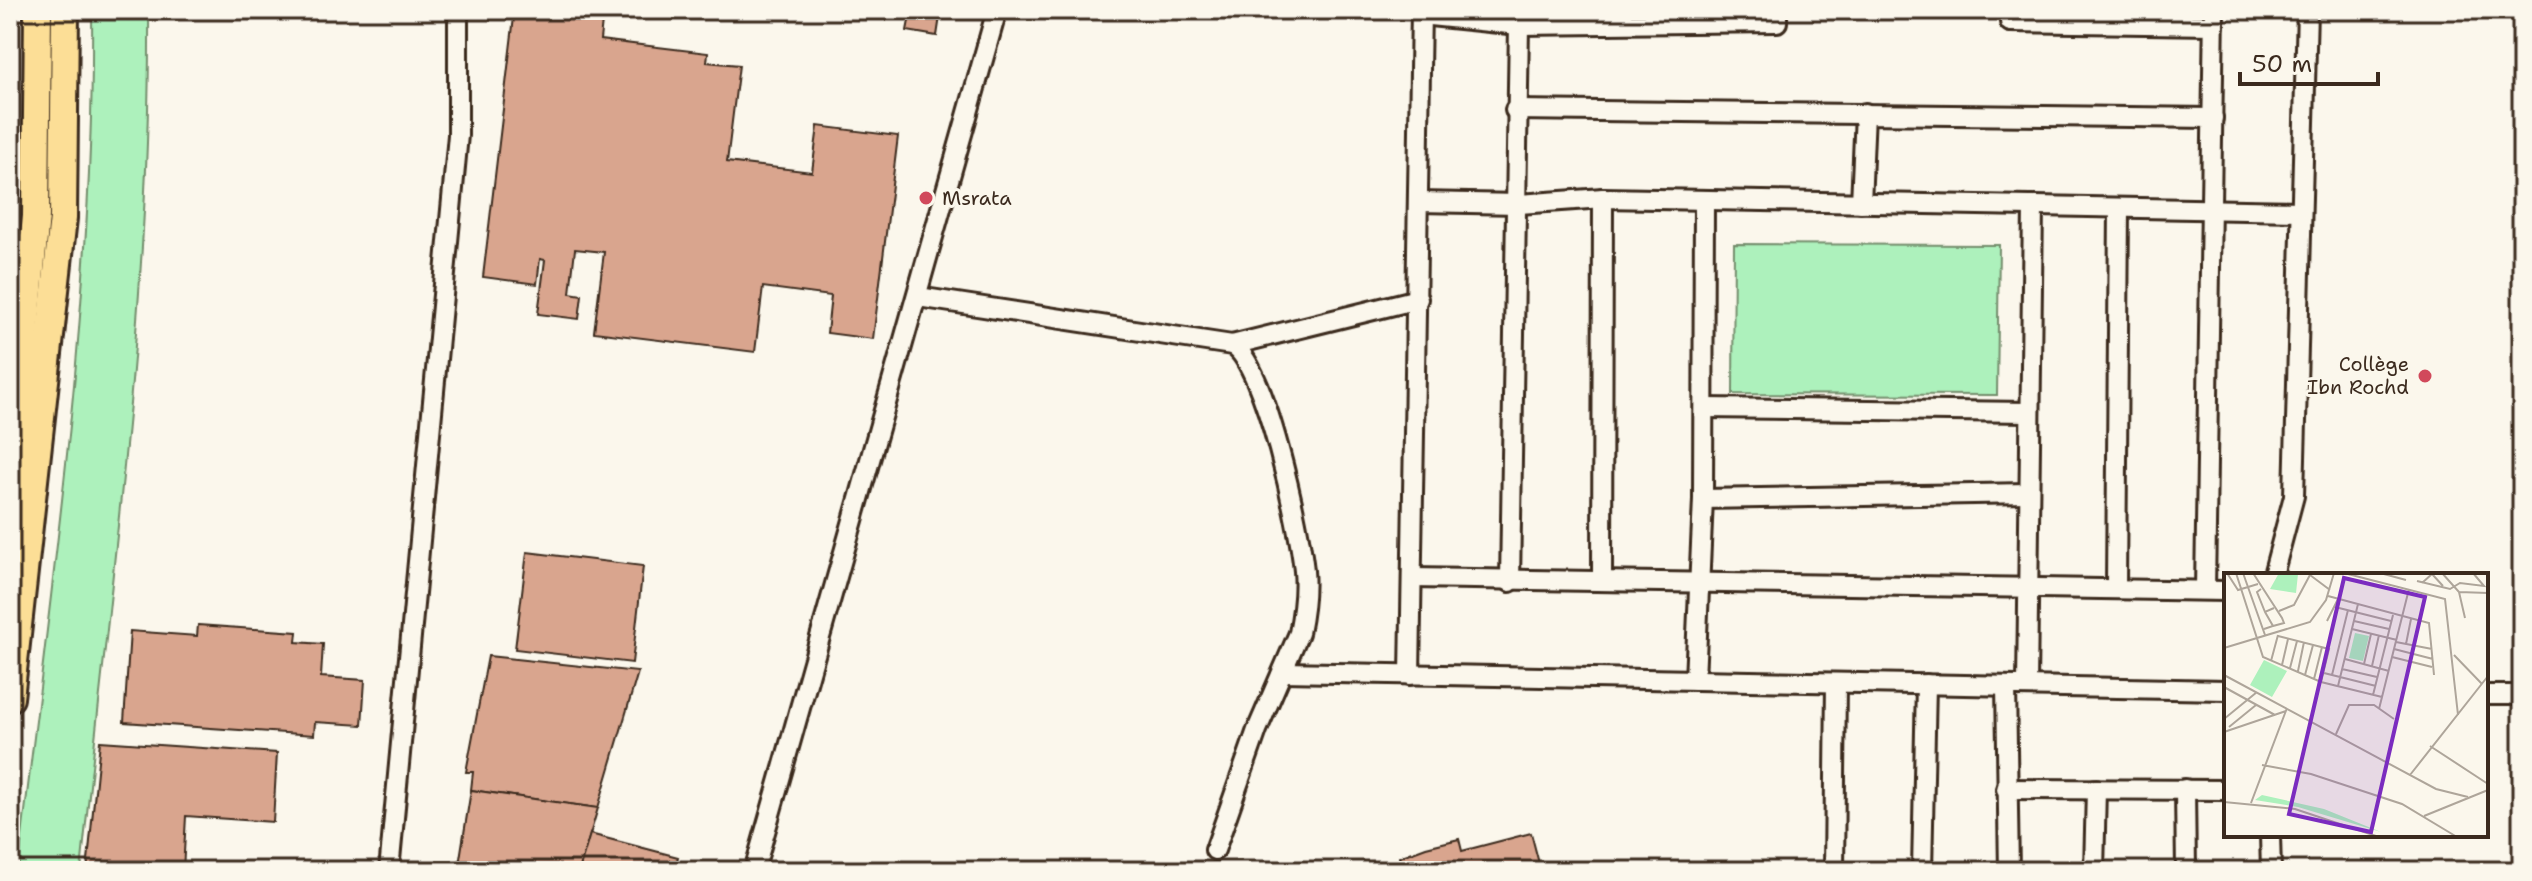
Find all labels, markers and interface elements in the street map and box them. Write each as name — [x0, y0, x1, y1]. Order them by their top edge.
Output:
scale bar — [2240, 36, 2378, 86]
text: 50 m — [2252, 48, 2312, 80]
place label: Msrata — [942, 185, 1012, 211]
marker: Msrata — [917, 189, 935, 207]
place label: Collège Ibn Rochd — [2307, 351, 2409, 400]
marker: Collège Ibn Rochd — [2416, 367, 2434, 385]
inset map — [2224, 573, 2488, 837]

